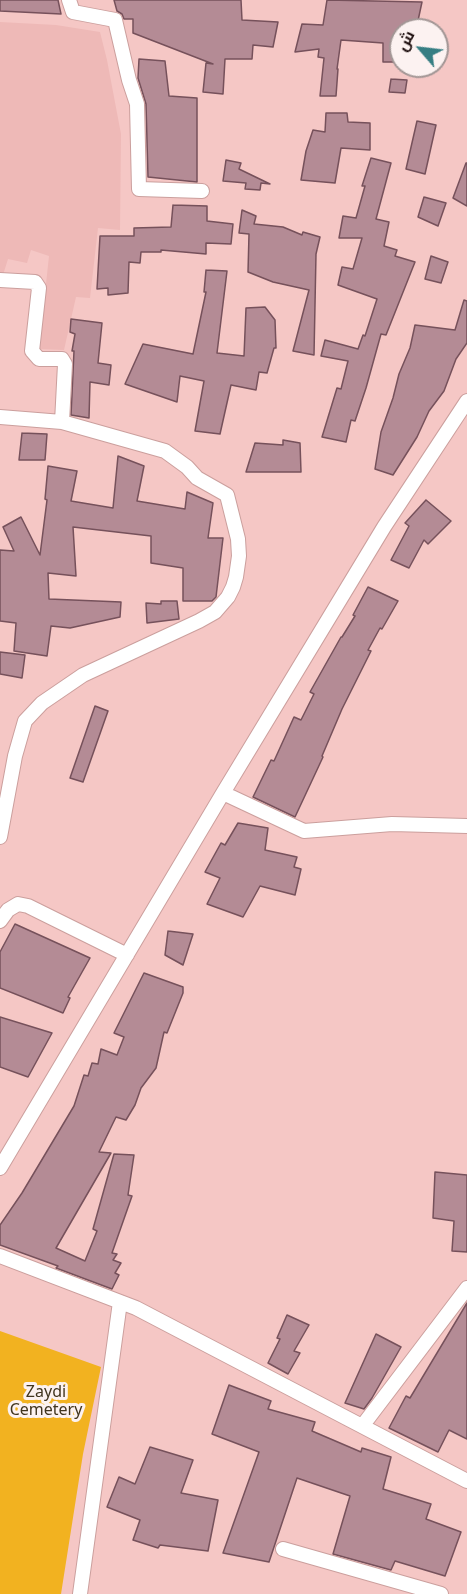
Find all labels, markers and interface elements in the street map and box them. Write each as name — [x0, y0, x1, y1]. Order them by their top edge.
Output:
north arrow — [389, 18, 449, 78]
text: ش — [390, 26, 419, 55]
park label: Zaydi Cemetery — [10, 1382, 82, 1420]

